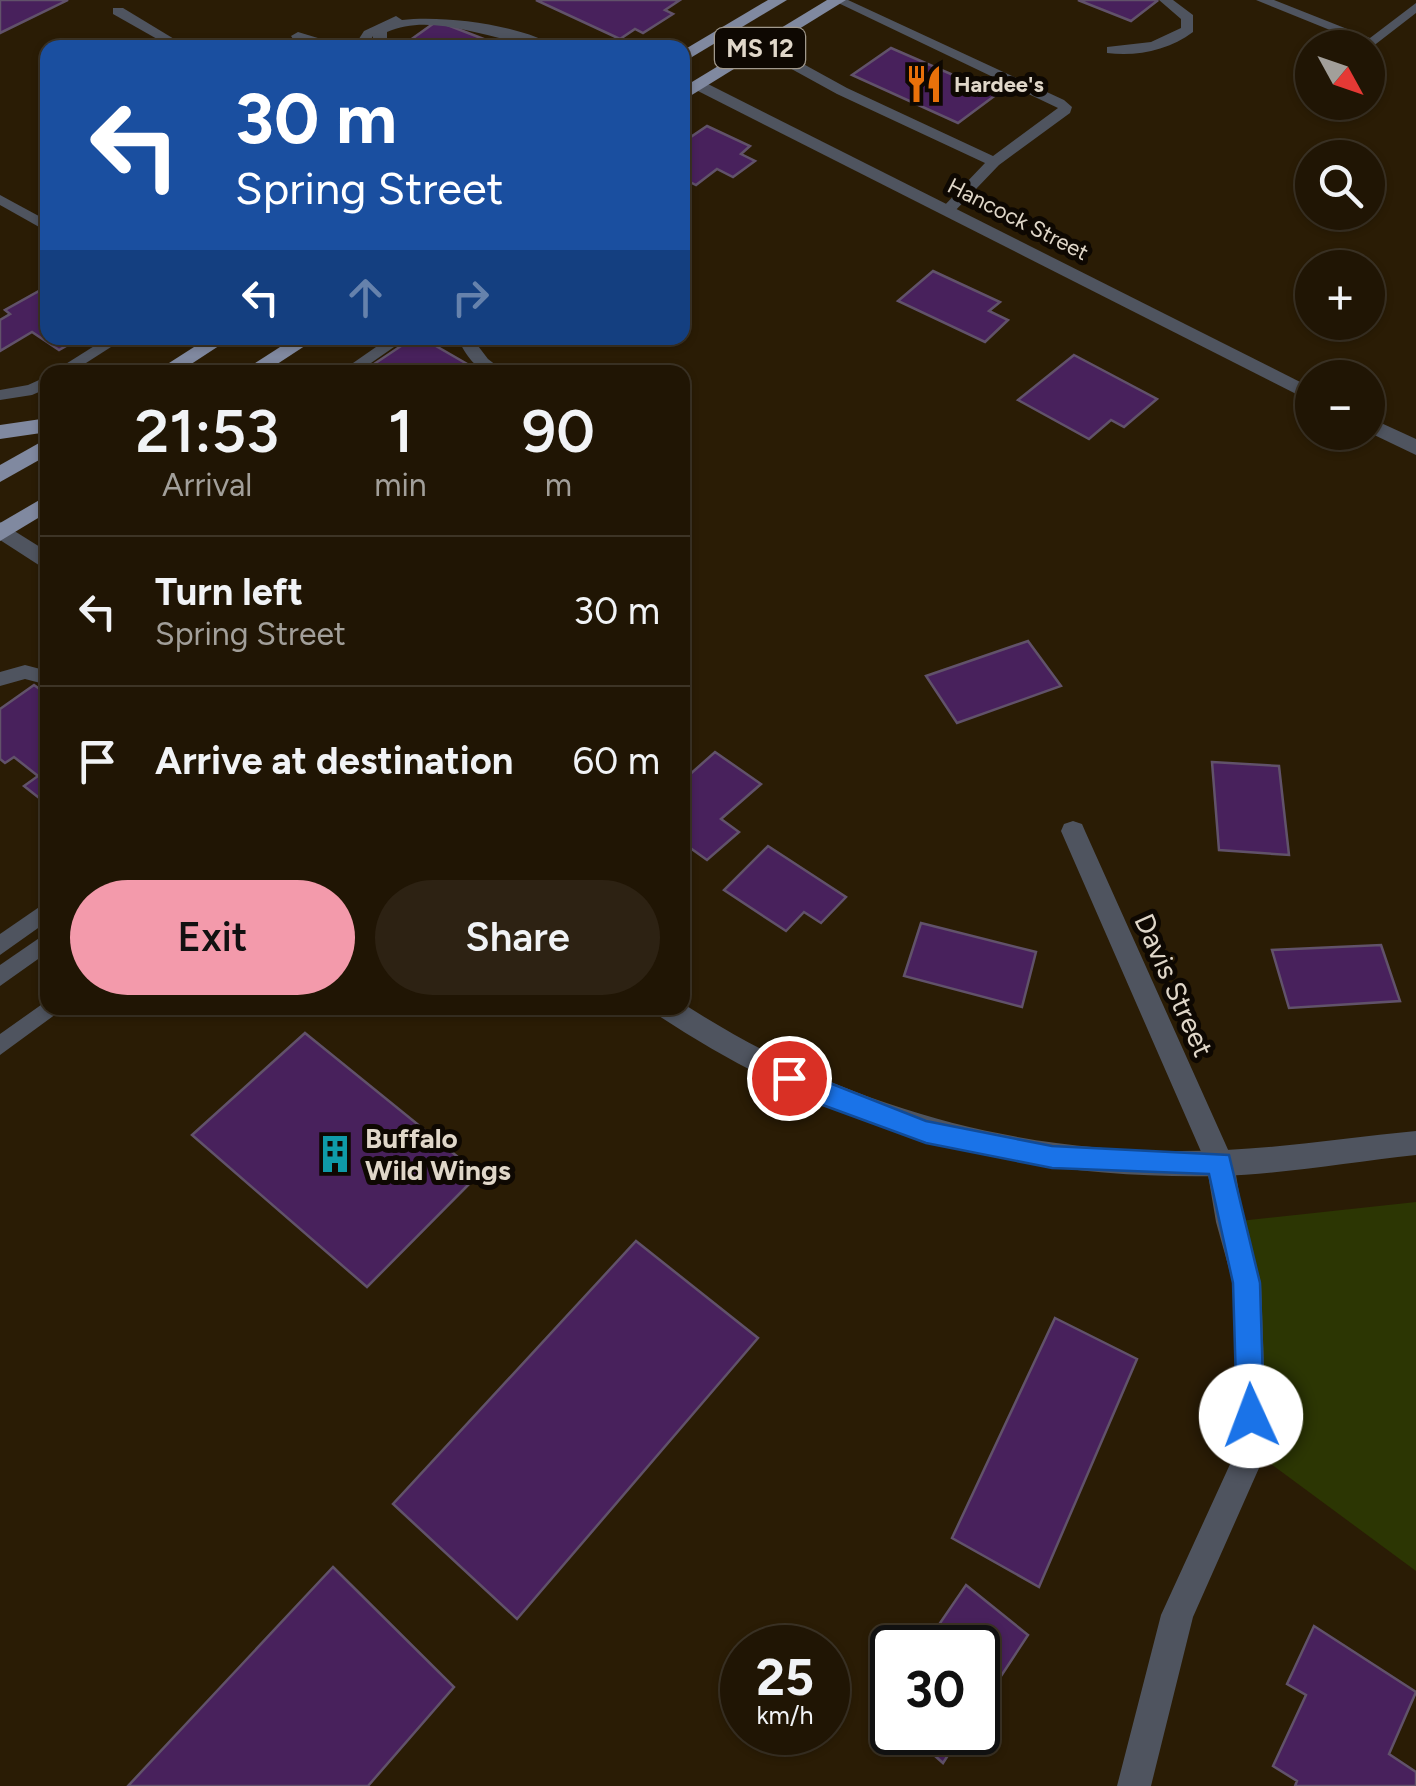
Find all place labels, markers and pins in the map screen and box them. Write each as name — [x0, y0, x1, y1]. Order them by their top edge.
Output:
restaurant icon: Hardee's — [903, 63, 945, 105]
place label: Hardee's — [954, 71, 1044, 98]
pin — [747, 1036, 832, 1121]
place label: Buffalo Wild Wings — [365, 1121, 511, 1187]
building icon: Buffalo Wild Wings — [314, 1133, 356, 1175]

